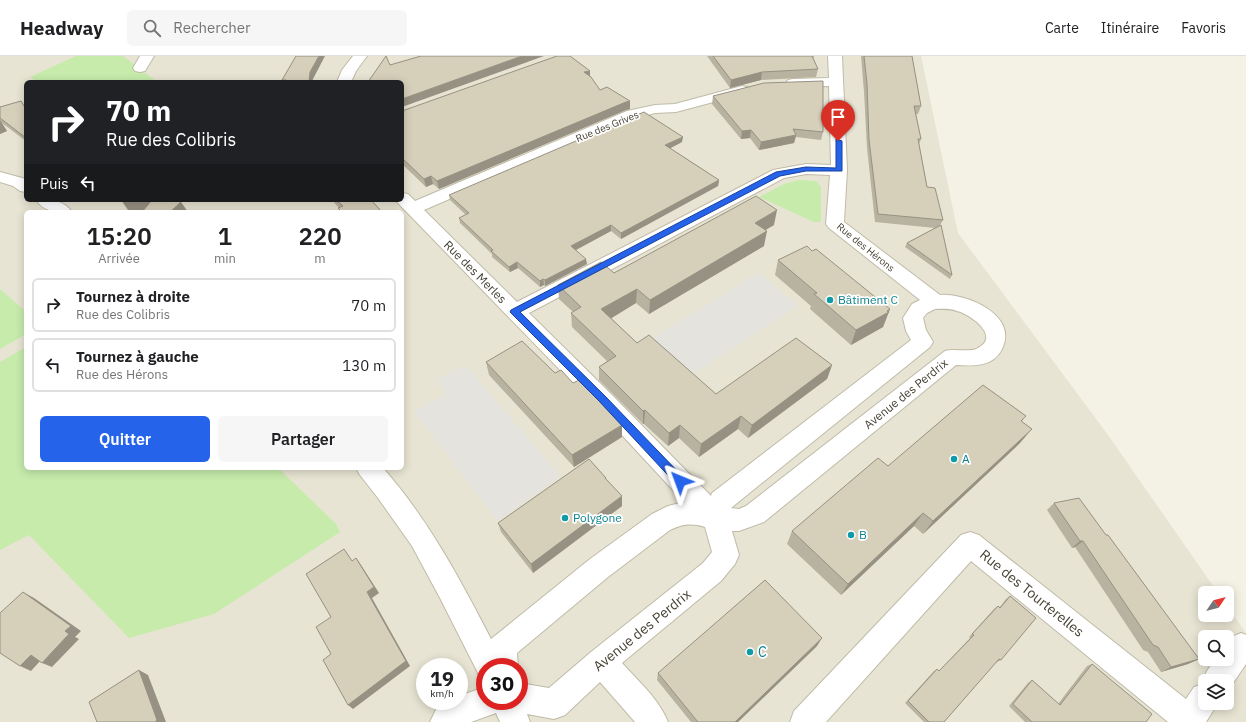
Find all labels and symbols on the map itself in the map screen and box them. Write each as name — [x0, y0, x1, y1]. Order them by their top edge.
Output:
pin — [821, 100, 855, 141]
street label: Rue des Grives — [574, 108, 641, 145]
street label: Rue des Hérons — [834, 220, 897, 275]
street label: Rue des Merles — [441, 237, 510, 306]
place label: Bâtiment C — [838, 292, 898, 307]
marker: Bâtiment C — [825, 295, 835, 305]
street label: Avenue des Perdrix — [861, 355, 951, 432]
place label: A — [962, 451, 970, 466]
marker: A — [949, 454, 959, 464]
position arrow — [659, 460, 701, 502]
place label: Polygone — [573, 510, 622, 525]
marker: Polygone — [560, 513, 570, 523]
place label: B — [859, 527, 867, 542]
marker: B — [846, 530, 856, 540]
street label: Rue des Tourterelles — [976, 545, 1088, 641]
street label: Avenue des Perdrix — [589, 585, 695, 675]
north arrow — [1198, 586, 1234, 622]
place label: C — [758, 643, 767, 661]
marker: C — [745, 647, 755, 657]
speed limit sign: 30 — [476, 658, 528, 710]

